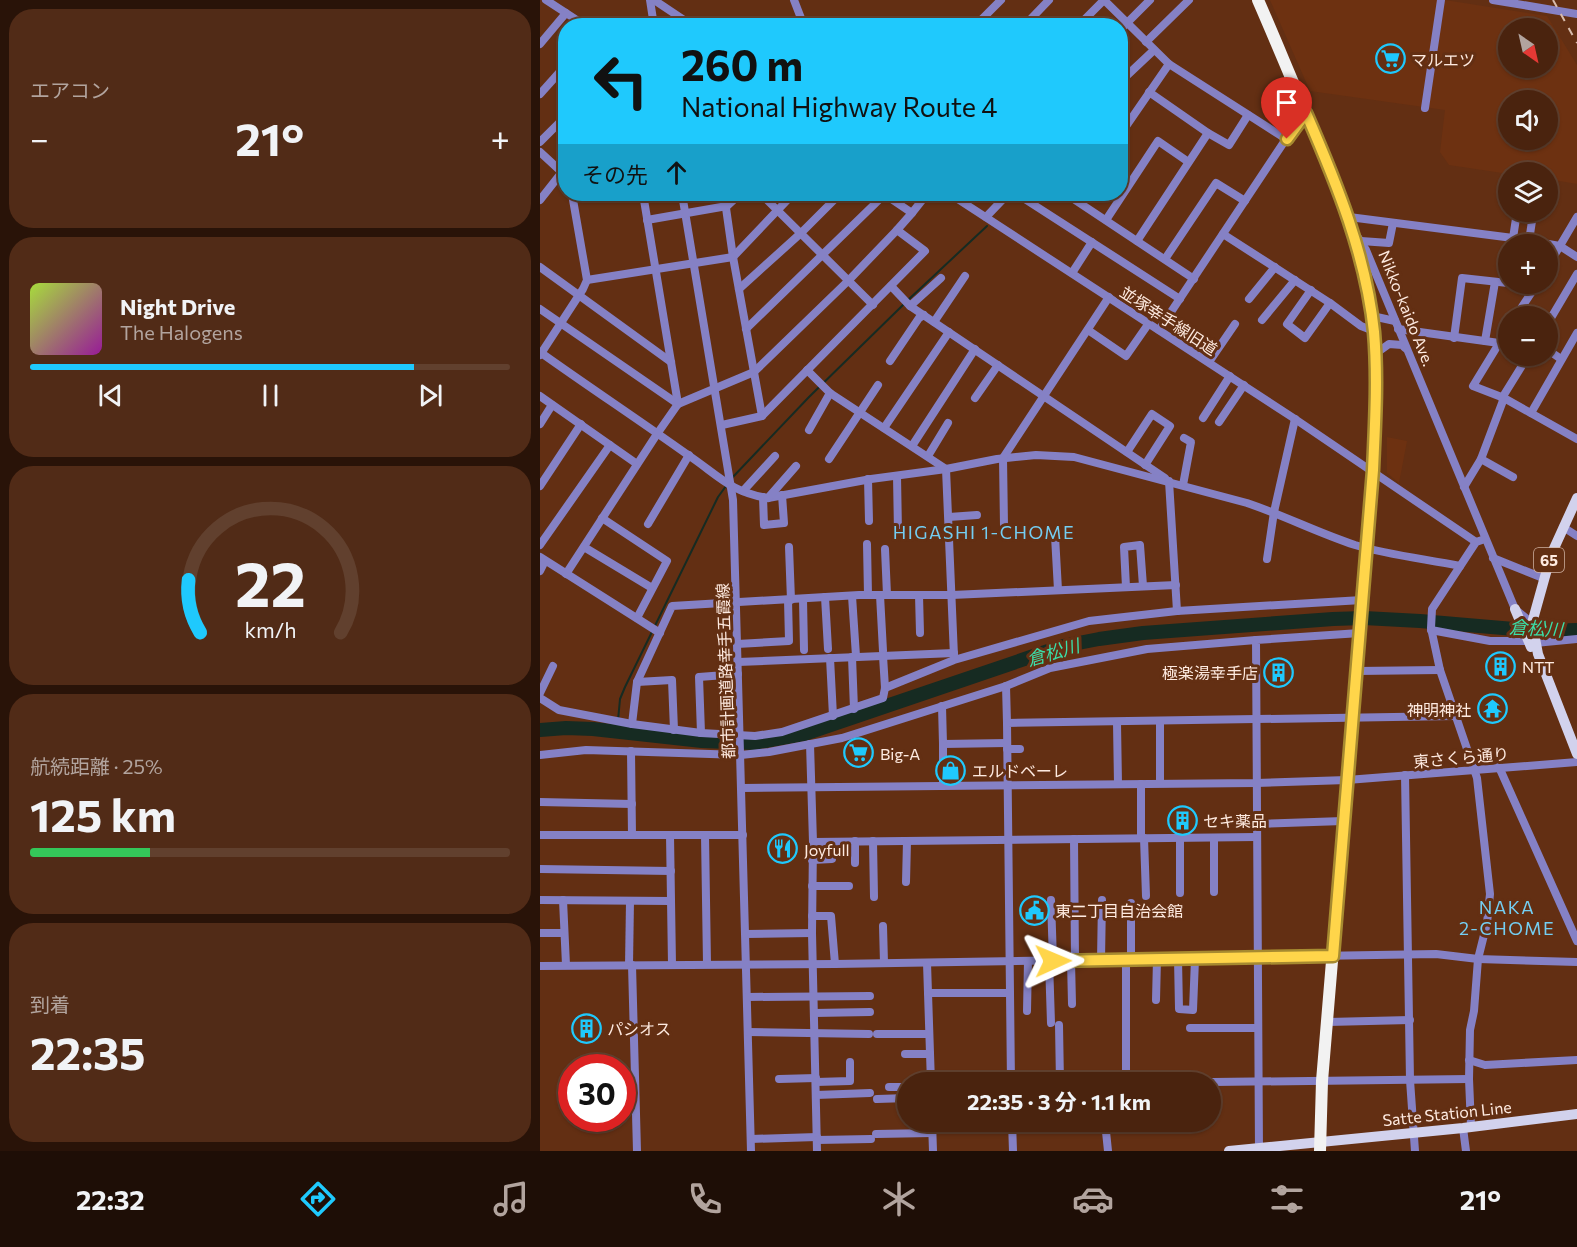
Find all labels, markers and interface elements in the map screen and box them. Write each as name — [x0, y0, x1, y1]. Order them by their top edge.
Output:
north arrow — [1498, 18, 1558, 78]
map controls — [1498, 18, 1558, 366]
text: 260 m — [681, 38, 803, 90]
icon: left — [582, 42, 660, 120]
supermarket icon: マルエツ — [1374, 43, 1406, 75]
place label: マルエツ — [1411, 50, 1475, 69]
pin — [1261, 77, 1312, 139]
text: エアコン — [30, 78, 110, 102]
icon: arrive — [1270, 86, 1303, 119]
text: National Highway Route 4 — [681, 90, 997, 123]
button: sound — [1498, 90, 1558, 150]
text: 21° — [235, 110, 304, 165]
text: − — [30, 117, 49, 158]
text: + — [491, 117, 510, 158]
icon: ahead — [660, 156, 693, 189]
text: その先 — [582, 161, 648, 188]
button: layers — [1498, 162, 1558, 222]
button: + — [1498, 234, 1558, 294]
street label: Nikko-kaido Ave. — [1375, 247, 1439, 369]
street label: 並塚幸手線旧道 — [1117, 282, 1221, 358]
text: Night Drive — [120, 293, 235, 320]
button: − — [1498, 306, 1558, 366]
text: The Halogens — [120, 320, 243, 344]
icon: previous — [94, 379, 127, 412]
icon: pause — [254, 379, 287, 412]
icon: next — [414, 379, 447, 412]
district label: HIGASHI 1-CHOME — [893, 521, 1075, 543]
text: 22 — [234, 544, 306, 620]
road number: 65 — [1534, 548, 1564, 572]
street label: 都市計画道路幸手五霞線 — [712, 583, 738, 759]
text: km/h — [244, 616, 296, 642]
water label: 倉松川 — [1508, 616, 1566, 641]
water label: 倉松川 — [1024, 633, 1084, 670]
building icon: NTT — [1485, 650, 1517, 682]
building icon: 極楽湯幸手店 — [1263, 656, 1295, 688]
place label: NTT — [1522, 657, 1555, 676]
place label: 極楽湯幸手店 — [1162, 663, 1258, 682]
temple icon: 神明神社 — [1476, 693, 1508, 725]
place label: 神明神社 — [1407, 700, 1471, 719]
supermarket icon: Big-A — [843, 737, 875, 769]
street label: 東さくら通り — [1412, 743, 1510, 771]
place label: Big-A — [880, 744, 920, 763]
text: 航続距離 · 25% — [30, 754, 163, 778]
shop icon: エルドベーレ — [935, 754, 967, 786]
place label: エルドベーレ — [972, 761, 1068, 780]
text: 125 km — [30, 786, 176, 841]
building icon: セキ薬品 — [1166, 804, 1198, 836]
place label: セキ薬品 — [1203, 811, 1267, 830]
restaurant icon: Joyfull — [767, 833, 799, 865]
place label: Joyfull — [804, 840, 850, 859]
public building icon: 東二丁目自治会館 — [1018, 894, 1050, 926]
district label: NAKA 2-CHOME — [1459, 896, 1555, 939]
place label: 東二丁目自治会館 — [1055, 901, 1183, 920]
position arrow — [1021, 929, 1085, 993]
text: 到着 — [30, 992, 70, 1016]
building icon: パシオス — [570, 1012, 602, 1044]
place label: パシオス — [607, 1019, 671, 1038]
text: 22:35 — [30, 1024, 146, 1079]
speed limit sign: 30 — [558, 1054, 636, 1132]
text: 22:35 · 3 分 · 1.1 km — [967, 1088, 1151, 1115]
street label: Satte Station Line — [1381, 1097, 1513, 1129]
icon: directions — [297, 1178, 339, 1220]
icon: music — [490, 1178, 532, 1220]
icon: phone — [684, 1178, 726, 1220]
icon: climate — [878, 1178, 920, 1220]
icon: car — [1072, 1178, 1114, 1220]
icon: filters — [1266, 1178, 1308, 1220]
text: 22:32 — [76, 1183, 145, 1216]
text: 21° — [1460, 1183, 1501, 1216]

